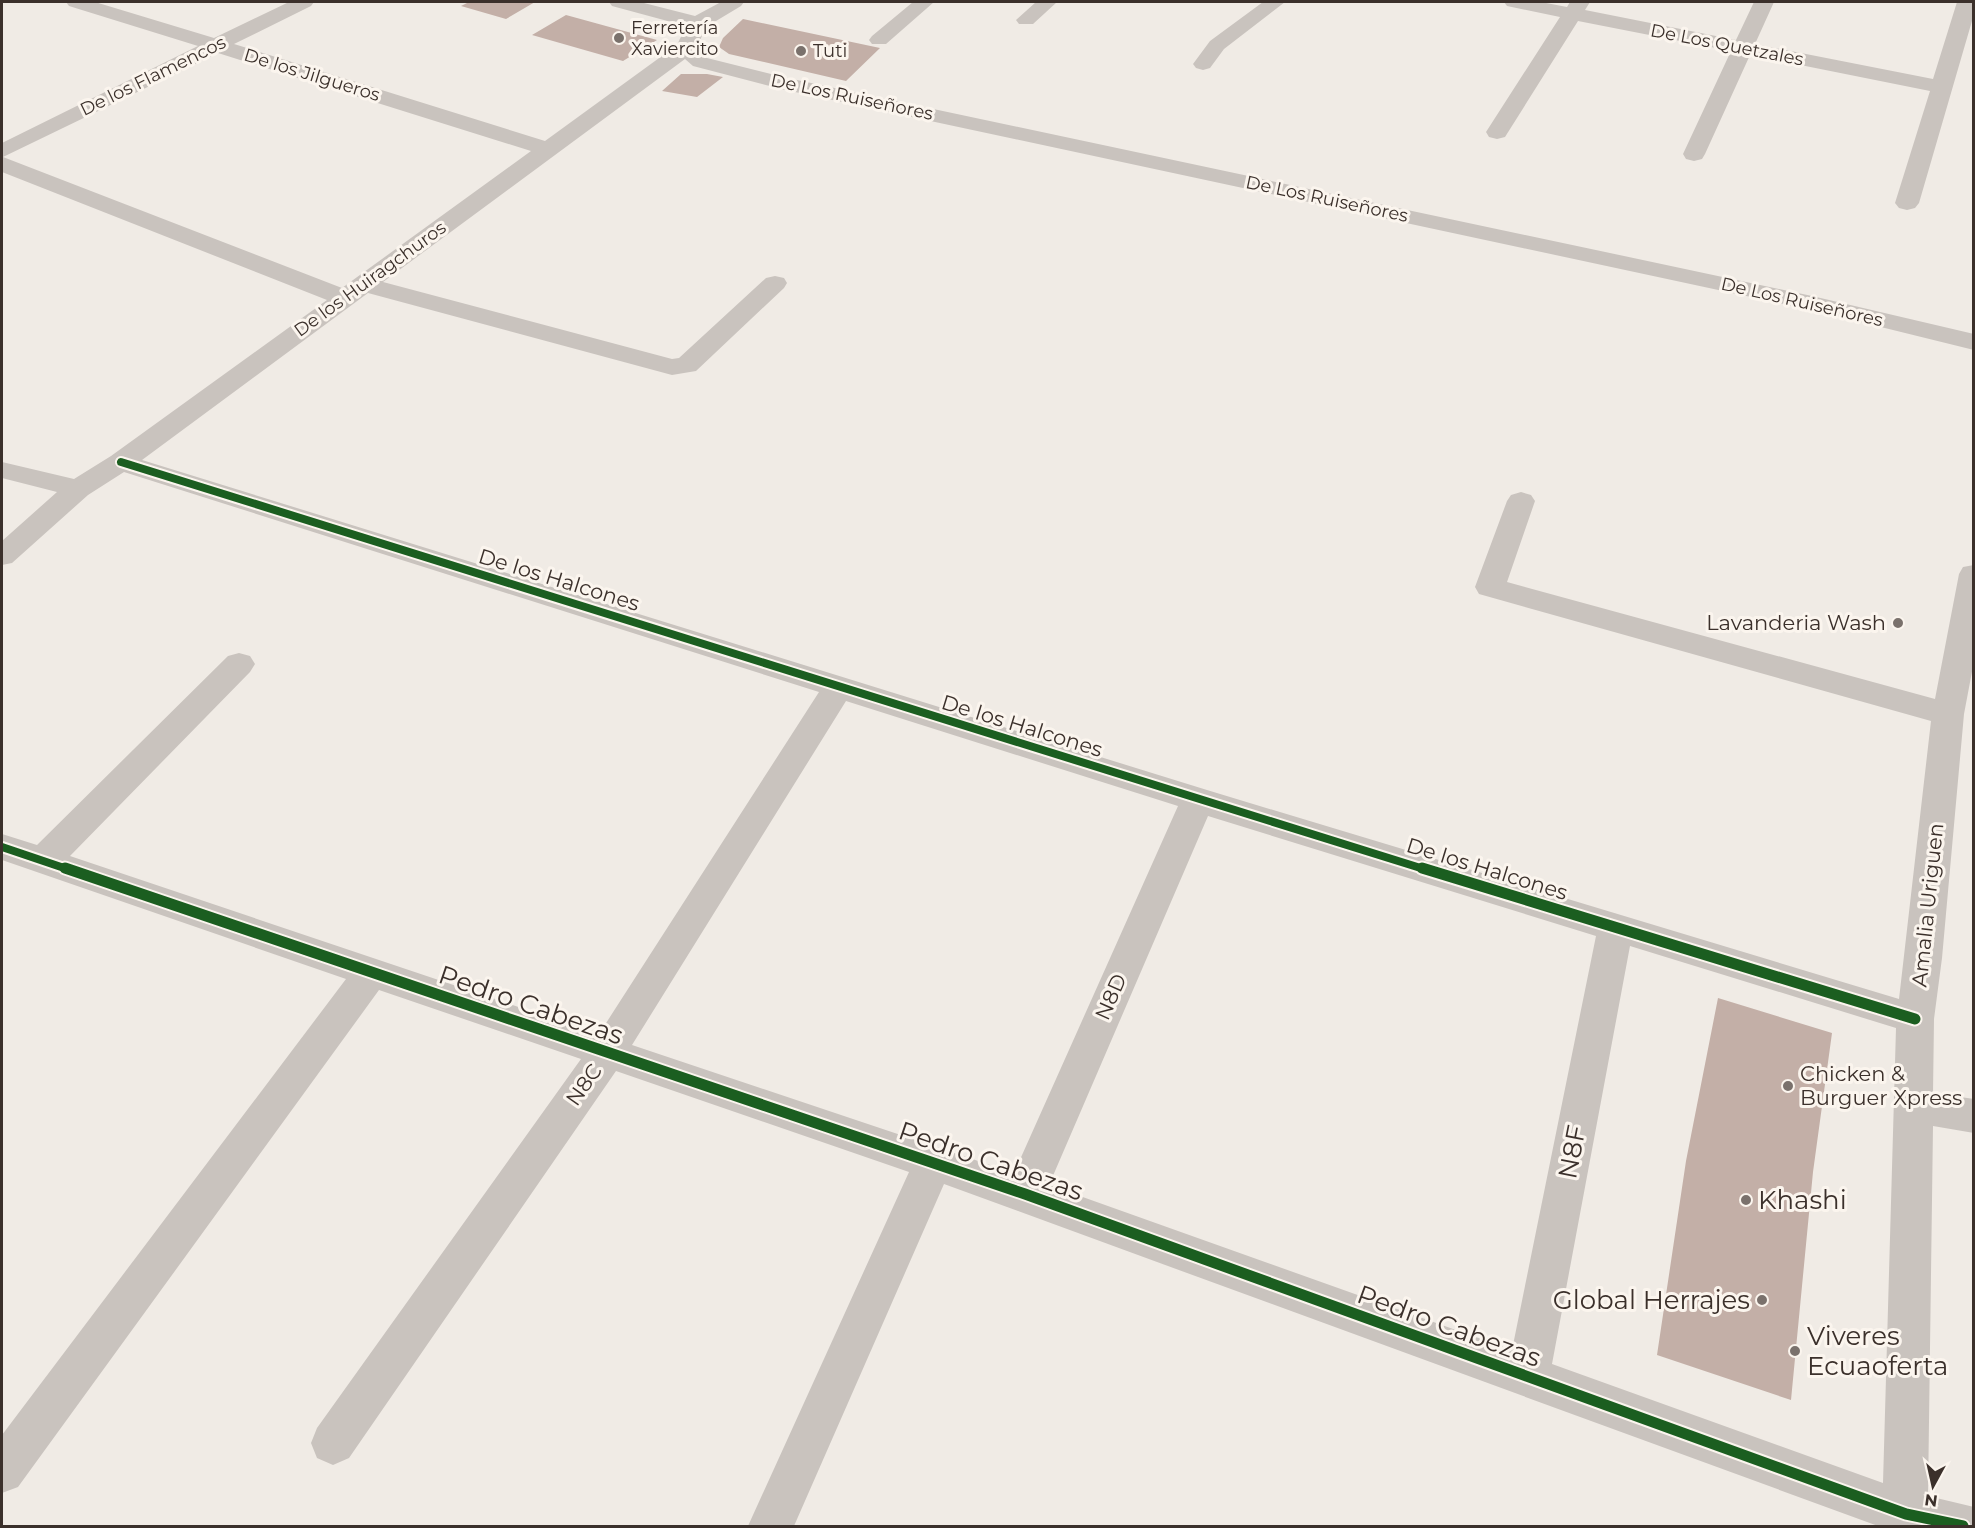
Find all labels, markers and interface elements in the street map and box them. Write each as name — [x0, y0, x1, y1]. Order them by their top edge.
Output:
place label: Ferretería Xaviercito — [631, 17, 718, 60]
street label: De Los Quetzales — [1649, 19, 1806, 71]
street label: De los Flamencos — [77, 31, 230, 121]
marker: Ferretería Xaviercito — [612, 31, 626, 45]
place label: Tuti — [813, 40, 847, 62]
street label: De los Jilgueros — [241, 44, 383, 106]
marker: Tuti — [794, 44, 808, 58]
street label: De Los Ruiseñores — [769, 69, 935, 125]
street label: De Los Ruiseñores — [1244, 171, 1410, 227]
street label: De los Huiragchuros — [290, 216, 450, 342]
street label: De Los Ruiseñores — [1719, 273, 1885, 331]
street label: De los Halcones — [476, 543, 643, 616]
place label: Lavanderia Wash — [1706, 610, 1886, 635]
marker: Lavanderia Wash — [1891, 616, 1905, 630]
street label: De los Halcones — [939, 689, 1106, 762]
street label: Amalia Uriguen — [1906, 822, 1949, 988]
street label: De los Halcones — [1404, 832, 1571, 905]
street label: Pedro Cabezas — [435, 958, 627, 1052]
street label: N8D — [1089, 970, 1132, 1024]
street label: N8C — [560, 1059, 607, 1110]
place label: Chicken & Burguer Xpress — [1800, 1061, 1962, 1110]
marker: Chicken & Burguer Xpress — [1781, 1079, 1795, 1093]
street label: Pedro Cabezas — [895, 1114, 1087, 1208]
street label: N8F — [1551, 1122, 1593, 1182]
place label: Khashi — [1758, 1184, 1847, 1216]
marker: Khashi — [1739, 1193, 1753, 1207]
street label: Pedro Cabezas — [1353, 1278, 1545, 1374]
place label: Global Herrajes — [1553, 1284, 1750, 1316]
marker: Global Herrajes — [1755, 1293, 1769, 1307]
place label: Viveres Ecuaoferta — [1807, 1320, 1948, 1382]
marker: Viveres Ecuaoferta — [1788, 1344, 1802, 1358]
north arrow — [1903, 1456, 1963, 1516]
text: N — [1923, 1490, 1939, 1511]

